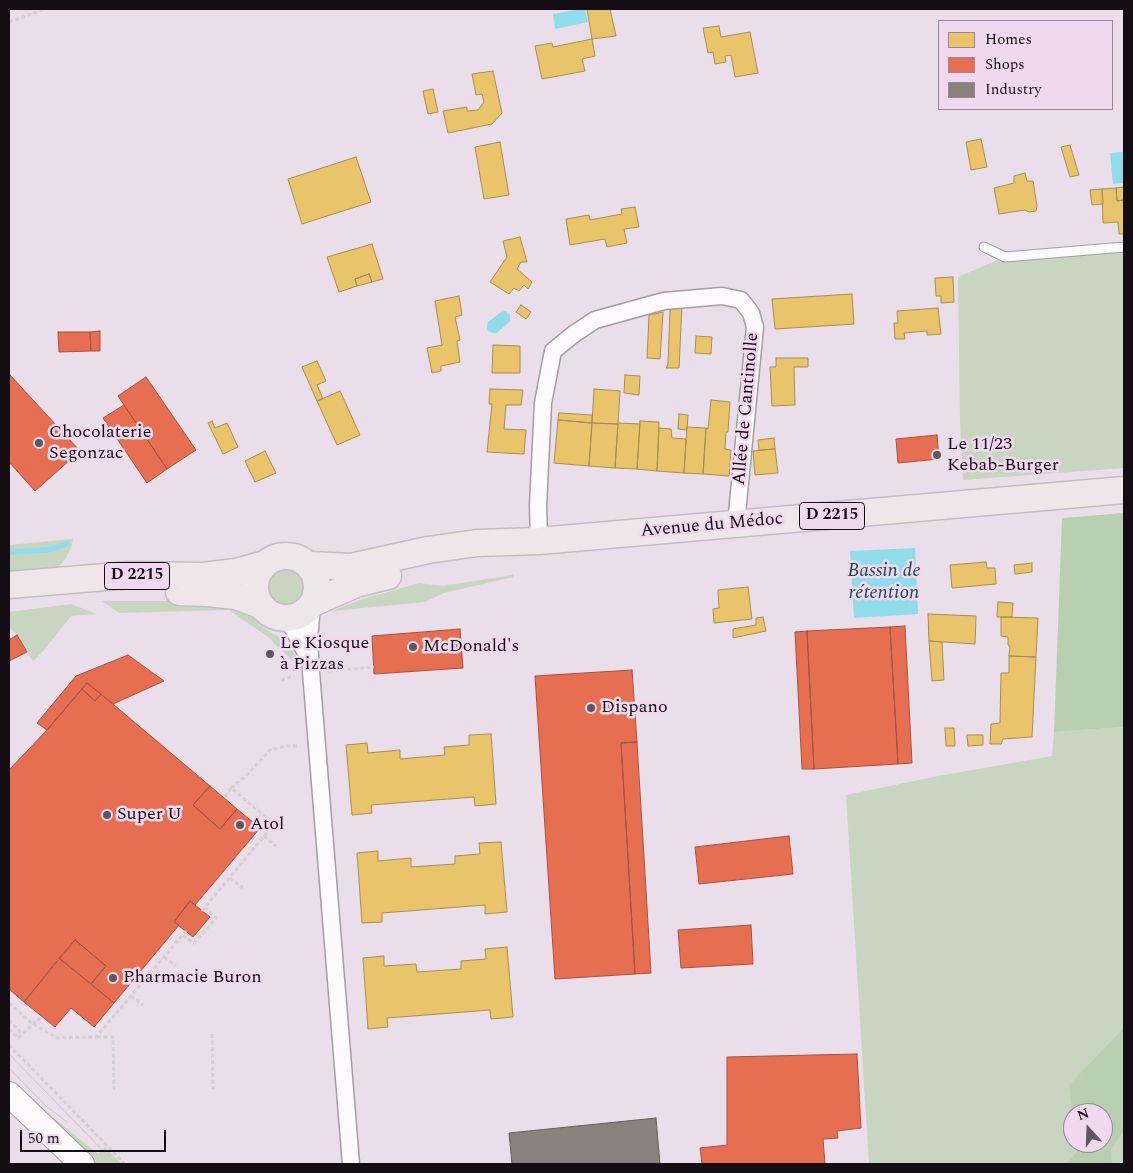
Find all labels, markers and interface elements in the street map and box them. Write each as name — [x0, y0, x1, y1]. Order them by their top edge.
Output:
legend — [938, 20, 1113, 110]
text: Homes — [985, 28, 1032, 51]
text: Shops — [985, 53, 1025, 76]
text: Industry — [985, 78, 1041, 101]
street label: Allée de Cantinolle — [730, 332, 764, 486]
place label: Chocolaterie Segonzac — [49, 422, 151, 464]
place label: Le 11/23 Kebab-Burger — [947, 434, 1059, 476]
marker: Chocolaterie Segonzac — [33, 437, 45, 449]
marker: Le 11/23 Kebab-Burger — [931, 449, 943, 461]
road number: D 2215 — [800, 502, 864, 530]
street label: Avenue du Médoc — [640, 509, 784, 543]
water label: Bassin de rétention — [847, 561, 921, 605]
road number: D 2215 — [104, 562, 170, 590]
place label: Le Kiosque à Pizzas — [280, 633, 369, 676]
place label: McDonald's — [423, 636, 519, 658]
marker: McDonald's — [407, 641, 419, 653]
marker: Le Kiosque à Pizzas — [264, 648, 276, 660]
place label: Dispano — [601, 697, 668, 719]
marker: Dispano — [585, 702, 597, 714]
place label: Super U — [117, 804, 182, 826]
marker: Super U — [101, 809, 113, 821]
place label: Atol — [250, 814, 284, 836]
marker: Atol — [234, 819, 246, 831]
place label: Pharmacie Buron — [123, 967, 262, 989]
marker: Pharmacie Buron — [107, 972, 119, 984]
north arrow — [1063, 1103, 1113, 1153]
text: N — [1074, 1103, 1092, 1126]
scale bar — [22, 1120, 169, 1152]
text: 50 m — [28, 1127, 60, 1150]

